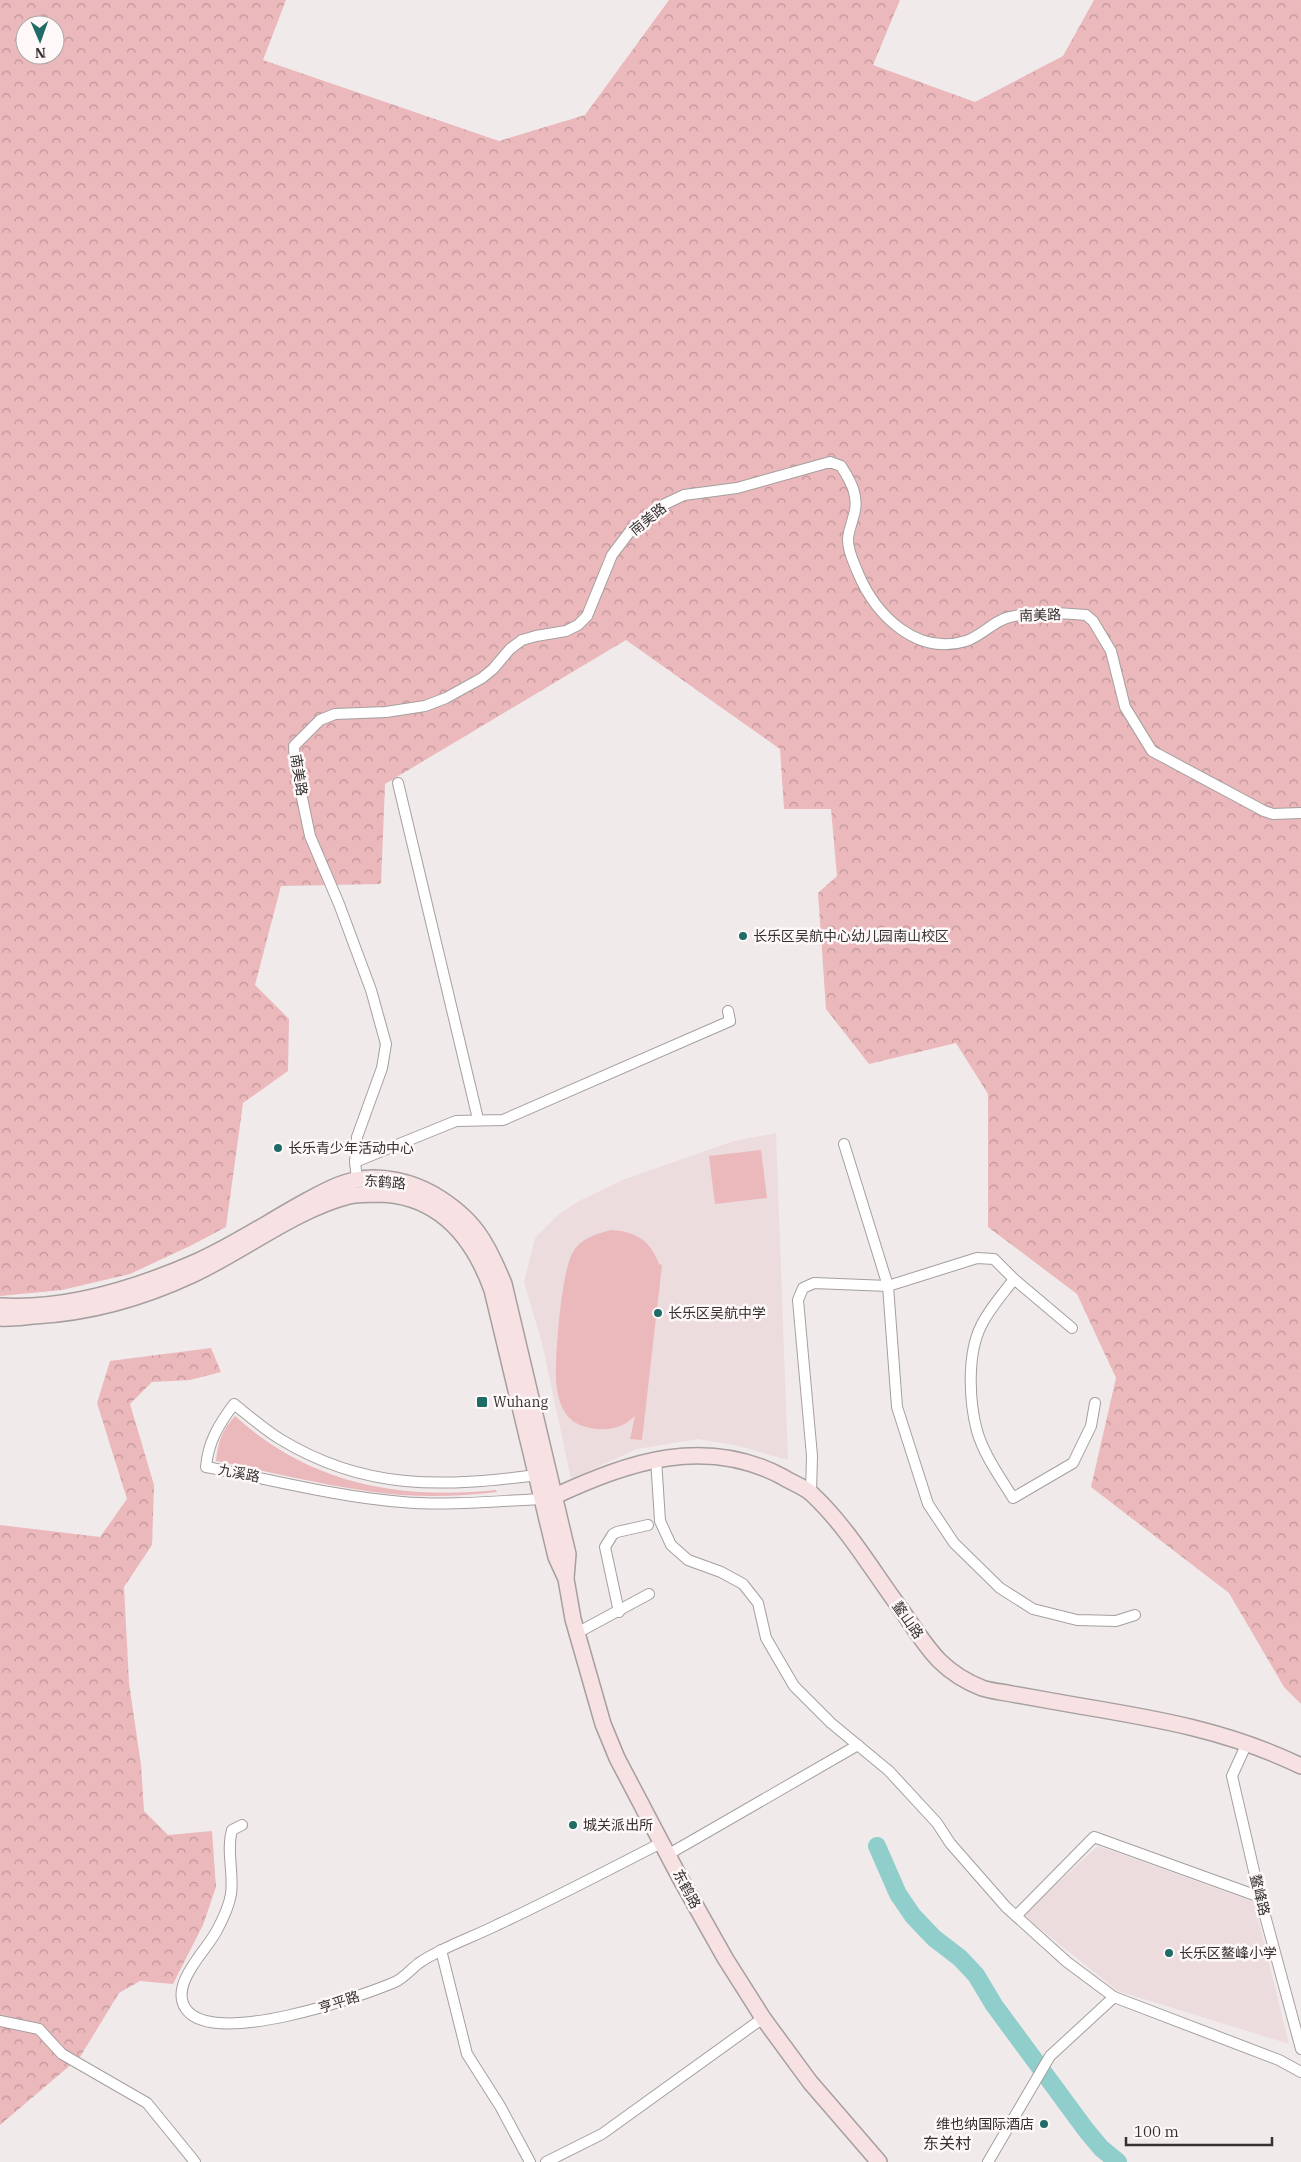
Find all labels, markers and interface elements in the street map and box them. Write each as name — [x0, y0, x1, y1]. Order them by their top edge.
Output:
north arrow — [15, 15, 65, 65]
text: N — [35, 44, 46, 62]
street label: 南美路 — [626, 499, 670, 539]
street label: 南美路 — [1019, 605, 1061, 625]
street label: 南美路 — [287, 753, 311, 797]
place label: 长乐区吴航中心幼儿园南山校区 — [753, 927, 949, 945]
marker: 长乐区吴航中心幼儿园南山校区 — [737, 930, 749, 942]
place label: 长乐青少年活动中心 — [288, 1139, 414, 1157]
marker: 长乐青少年活动中心 — [272, 1142, 284, 1154]
street label: 东鹤路 — [363, 1171, 407, 1193]
place label: 长乐区吴航中学 — [668, 1304, 766, 1322]
marker: 长乐区吴航中学 — [652, 1307, 664, 1319]
place label: Wuhang — [493, 1393, 548, 1411]
marker: Wuhang — [475, 1395, 489, 1409]
street label: 九溪路 — [217, 1460, 261, 1486]
street label: 鳌山路 — [889, 1598, 927, 1642]
place label: 城关派出所 — [583, 1816, 653, 1834]
marker: 城关派出所 — [567, 1819, 579, 1831]
street label: 东鹤路 — [669, 1866, 705, 1912]
street label: 鳌峰路 — [1246, 1872, 1274, 1918]
place label: 长乐区鳌峰小学 — [1179, 1944, 1277, 1962]
marker: 长乐区鳌峰小学 — [1163, 1947, 1175, 1959]
street label: 亨平路 — [316, 1987, 362, 2017]
scale bar — [1126, 2114, 1272, 2146]
place label: 维也纳国际酒店 — [936, 2115, 1034, 2133]
marker: 维也纳国际酒店 — [1038, 2118, 1050, 2130]
text: 100 m — [1134, 2122, 1179, 2141]
district label: 东关村 — [923, 2133, 971, 2153]

